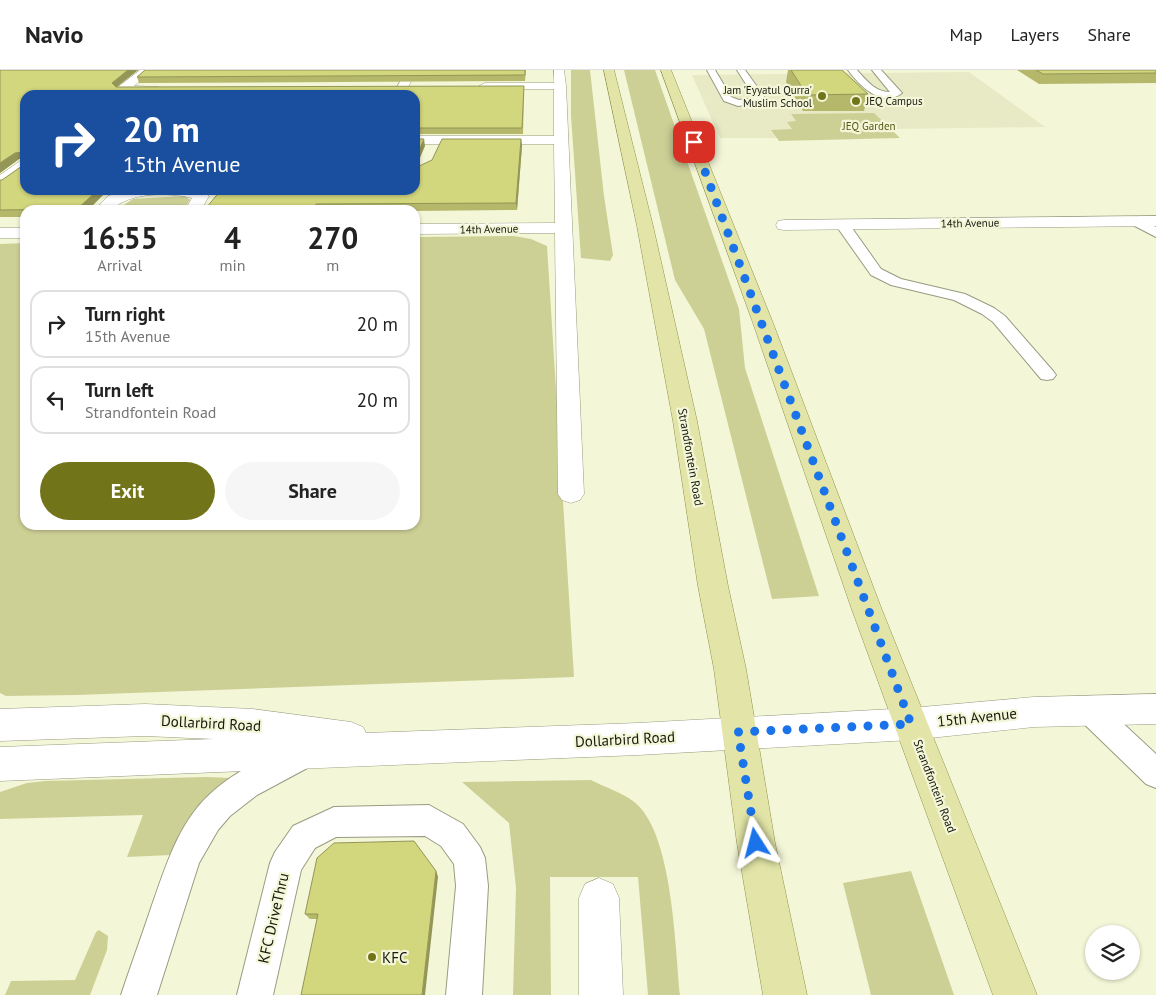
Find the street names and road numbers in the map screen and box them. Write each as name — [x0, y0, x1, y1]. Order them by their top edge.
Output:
street label: 14th Avenue — [941, 215, 1000, 231]
street label: 14th Avenue — [460, 221, 519, 237]
street label: Strandfontein Road — [675, 407, 707, 507]
street label: 15th Avenue — [936, 703, 1018, 731]
street label: Dollarbird Road — [160, 711, 262, 735]
street label: Dollarbird Road — [574, 727, 676, 751]
street label: Strandfontein Road — [910, 737, 960, 835]
street label: KFC DriveThru — [253, 871, 293, 965]

